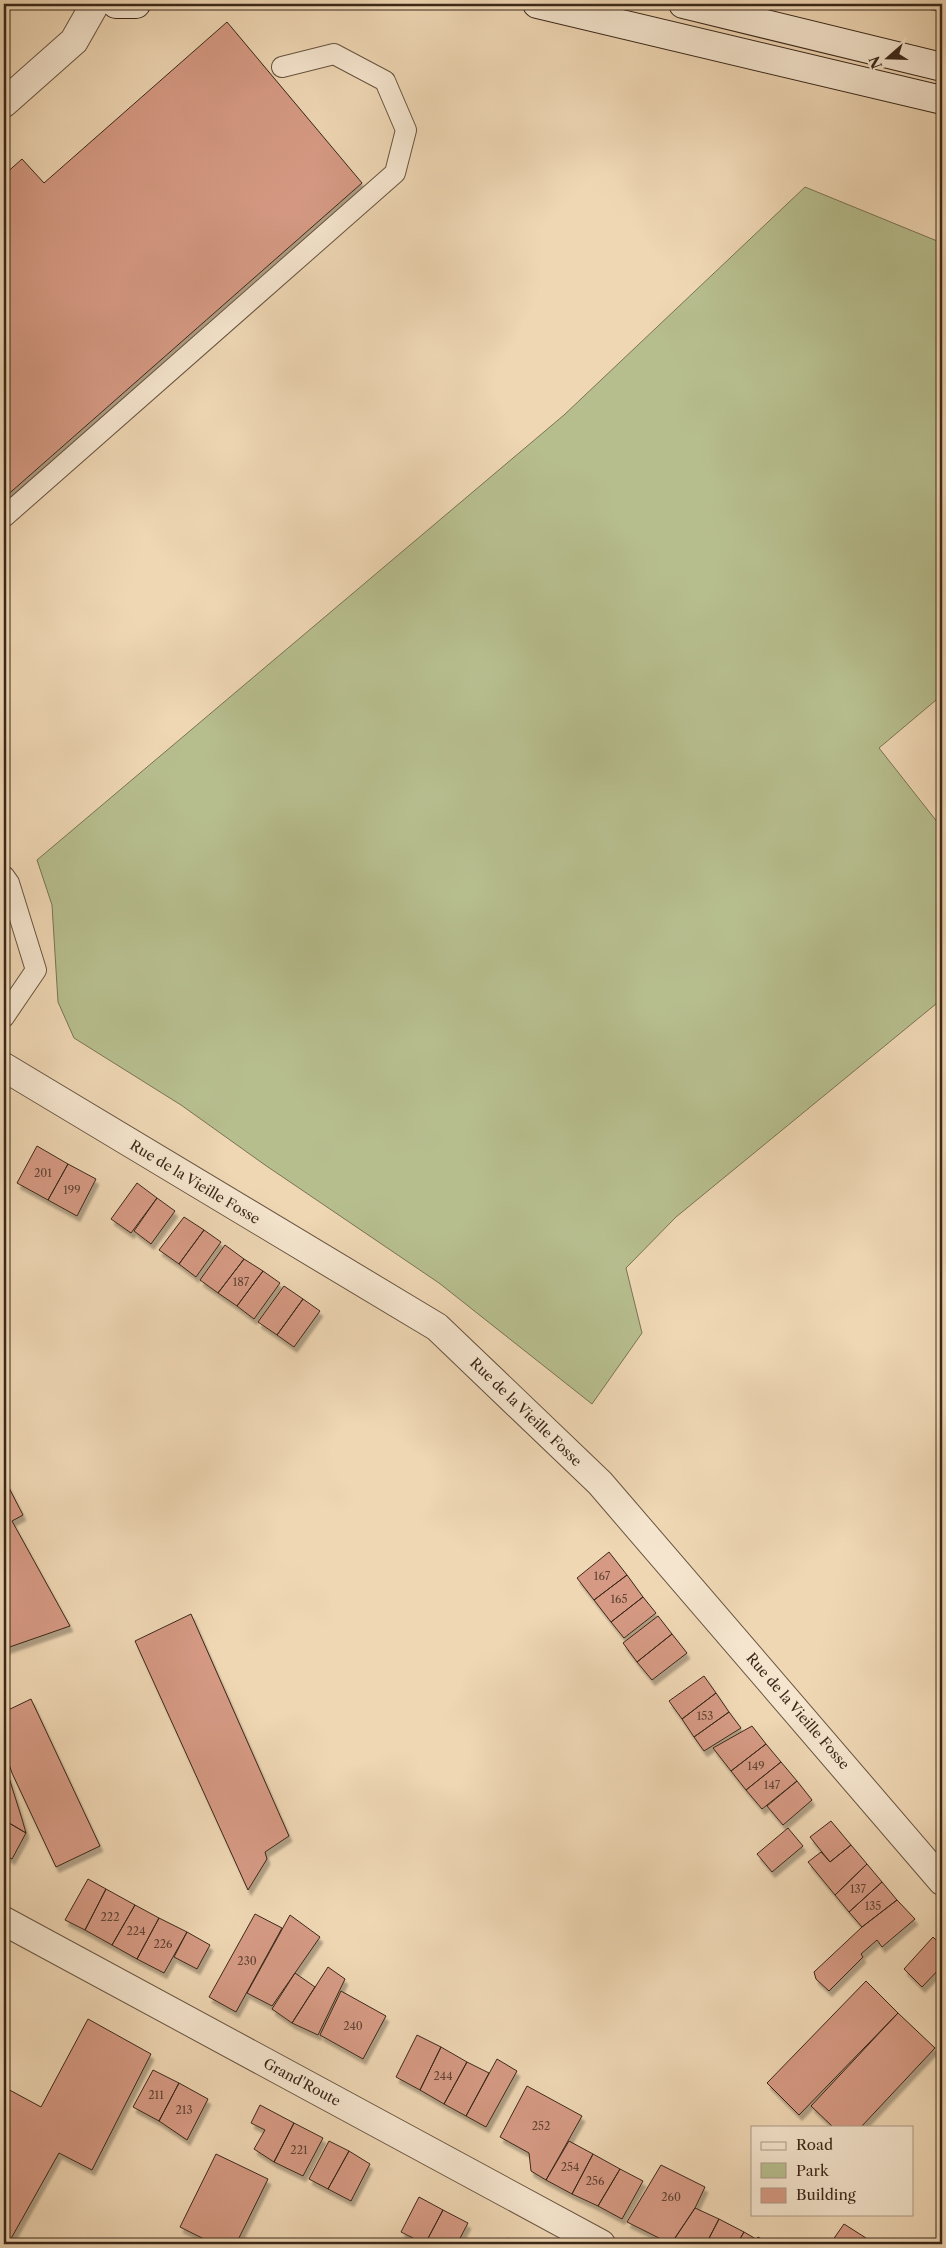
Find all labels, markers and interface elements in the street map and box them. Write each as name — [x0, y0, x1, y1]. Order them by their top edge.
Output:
north arrow — [864, 32, 914, 82]
text: N — [865, 54, 886, 71]
street label: Rue de la Vieille Fosse — [127, 1136, 263, 1228]
house number: 201 — [34, 1166, 52, 1180]
house number: 199 — [63, 1183, 81, 1197]
house number: 187 — [233, 1275, 250, 1289]
street label: Rue de la Vieille Fosse — [466, 1354, 586, 1470]
house number: 167 — [594, 1569, 611, 1583]
house number: 165 — [610, 1592, 628, 1606]
street label: Rue de la Vieille Fosse — [742, 1649, 854, 1773]
house number: 153 — [697, 1709, 713, 1723]
house number: 149 — [747, 1759, 765, 1773]
house number: 147 — [764, 1778, 781, 1792]
house number: 137 — [850, 1882, 867, 1896]
house number: 135 — [865, 1899, 881, 1913]
house number: 222 — [101, 1910, 119, 1924]
house number: 224 — [126, 1924, 146, 1938]
house number: 226 — [153, 1937, 173, 1951]
house number: 230 — [237, 1954, 257, 1968]
house number: 240 — [343, 2019, 363, 2033]
street label: Grand'Route — [260, 2054, 344, 2110]
house number: 244 — [433, 2069, 453, 2083]
house number: 211 — [148, 2088, 164, 2102]
house number: 213 — [175, 2103, 193, 2117]
house number: 252 — [532, 2119, 550, 2133]
legend — [751, 2126, 914, 2216]
text: Road — [796, 2135, 833, 2154]
house number: 221 — [290, 2143, 308, 2157]
house number: 254 — [561, 2160, 579, 2174]
text: Park — [796, 2161, 830, 2180]
house number: 256 — [586, 2174, 605, 2188]
text: Building — [796, 2185, 856, 2204]
house number: 260 — [661, 2190, 681, 2204]

